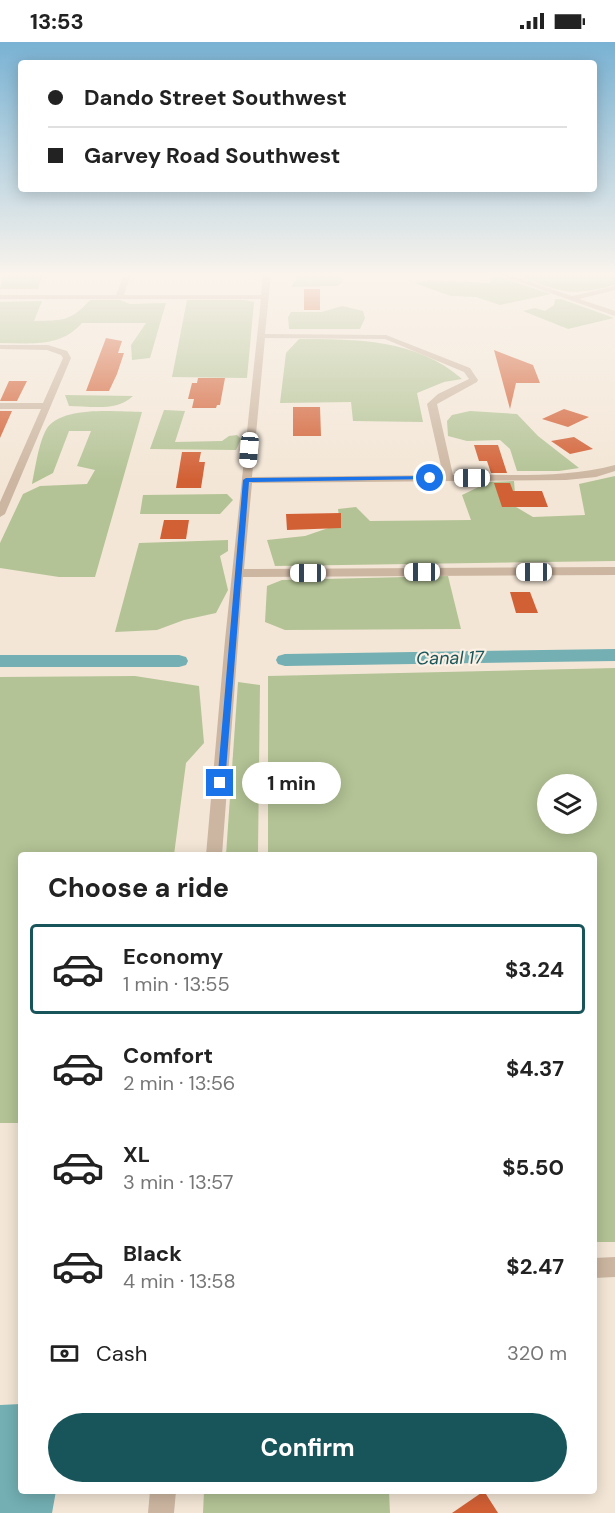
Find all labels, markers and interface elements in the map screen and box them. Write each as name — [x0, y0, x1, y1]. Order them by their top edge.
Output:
text: 13:53 — [30, 7, 84, 36]
text: Dando Street Southwest — [84, 83, 347, 112]
text: Garvey Road Southwest — [84, 141, 340, 170]
car — [238, 431, 260, 469]
route start — [416, 464, 443, 491]
car — [454, 469, 490, 487]
car — [404, 563, 440, 581]
car — [516, 563, 552, 581]
car — [290, 564, 326, 582]
water label: Canal 17 — [416, 645, 485, 671]
callout: 1 min — [241, 762, 340, 804]
route end — [206, 769, 233, 796]
text: 1 min — [267, 770, 316, 796]
map controls — [537, 774, 597, 834]
button: layers — [537, 774, 597, 834]
text: Choose a ride — [48, 870, 229, 905]
icon: car — [51, 942, 105, 996]
text: Economy — [123, 942, 223, 971]
text: $3.24 — [505, 955, 564, 984]
text: 1 min · 13:55 — [123, 971, 230, 997]
icon: car — [51, 1041, 105, 1095]
text: Comfort — [123, 1041, 213, 1070]
text: $4.37 — [506, 1054, 564, 1083]
text: 2 min · 13:56 — [123, 1070, 235, 1096]
icon: car — [51, 1140, 105, 1194]
text: XL — [123, 1140, 150, 1169]
text: $5.50 — [502, 1153, 564, 1182]
text: 3 min · 13:57 — [123, 1169, 233, 1195]
icon: car — [51, 1239, 105, 1293]
text: Black — [123, 1239, 182, 1268]
text: $2.47 — [506, 1252, 564, 1281]
text: 4 min · 13:58 — [123, 1268, 236, 1294]
icon: cash — [48, 1337, 81, 1370]
text: Cash — [96, 1339, 147, 1368]
text: 320 m — [507, 1340, 567, 1366]
button: Confirm — [48, 1413, 567, 1482]

